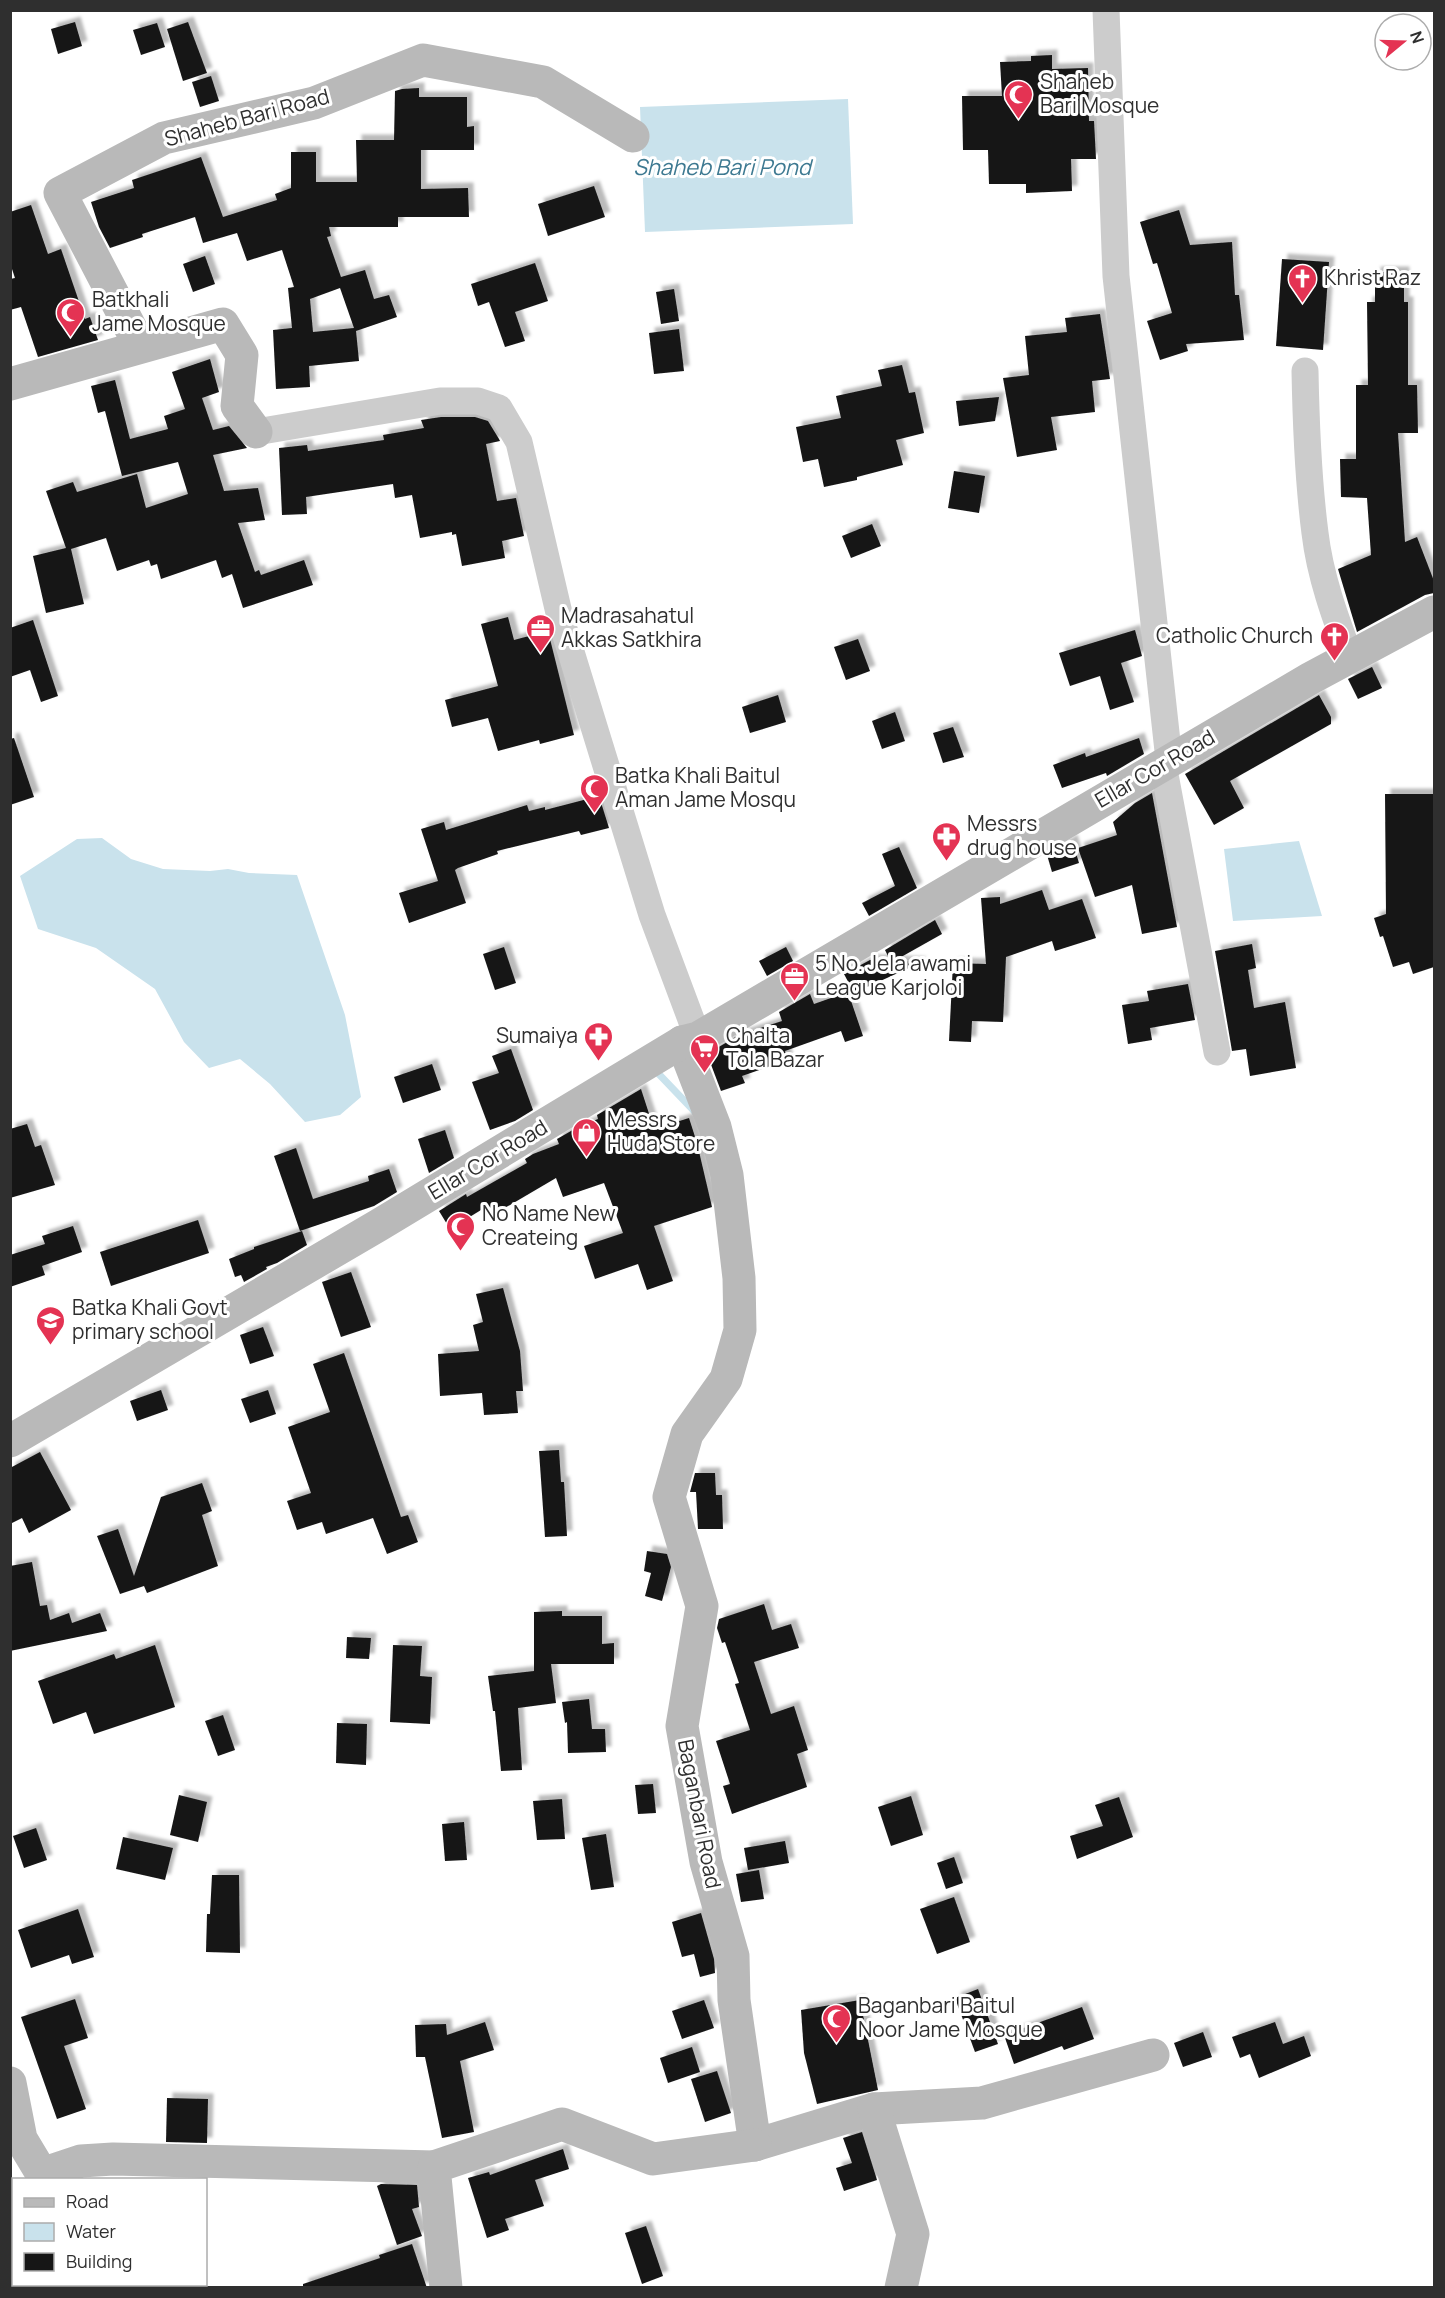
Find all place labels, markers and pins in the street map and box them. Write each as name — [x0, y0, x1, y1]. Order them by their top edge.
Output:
place label: Shaheb Bari Mosque — [1040, 67, 1159, 119]
mosque icon: Shaheb Bari Mosque — [1003, 78, 1035, 120]
church icon: Khrist Raz — [1287, 262, 1319, 304]
place label: Khrist Raz — [1324, 263, 1421, 291]
place label: Batkhali Jame Mosque — [92, 285, 226, 337]
mosque icon: Batkhali Jame Mosque — [55, 296, 87, 338]
place label: Madrasahatul Akkas Satkhira — [561, 601, 702, 653]
office icon: Madrasahatul Akkas Satkhira — [524, 612, 556, 654]
church icon: Catholic Church — [1318, 620, 1350, 662]
place label: Catholic Church — [1156, 621, 1313, 649]
place label: Batka Khali Baitul Aman Jame Mosqu — [615, 761, 796, 813]
mosque icon: Batka Khali Baitul Aman Jame Mosqu — [578, 772, 610, 814]
place label: Messrs drug house — [967, 809, 1077, 861]
pharmacy icon: Messrs drug house — [930, 820, 962, 862]
place label: 5 No. Jela awami League Karjoloi — [815, 949, 971, 1001]
office icon: 5 No. Jela awami League Karjoloi — [778, 960, 810, 1002]
pharmacy icon: Sumaiya — [583, 1020, 615, 1062]
place label: Sumaiya — [496, 1021, 578, 1049]
place label: Chalta Tola Bazar — [726, 1021, 825, 1073]
supermarket icon: Chalta Tola Bazar — [689, 1032, 721, 1074]
place label: Messrs Huda Store — [607, 1105, 715, 1157]
shop icon: Messrs Huda Store — [570, 1116, 602, 1158]
place label: No Name New Createing — [482, 1199, 616, 1251]
mosque icon: No Name New Createing — [445, 1210, 477, 1252]
place label: Batka Khali Govt primary school — [72, 1293, 228, 1345]
school or university icon: Batka Khali Govt primary school — [35, 1304, 67, 1346]
place label: Baganbari Baitul Noor Jame Mosque — [858, 1991, 1043, 2043]
mosque icon: Baganbari Baitul Noor Jame Mosque — [821, 2002, 853, 2044]

